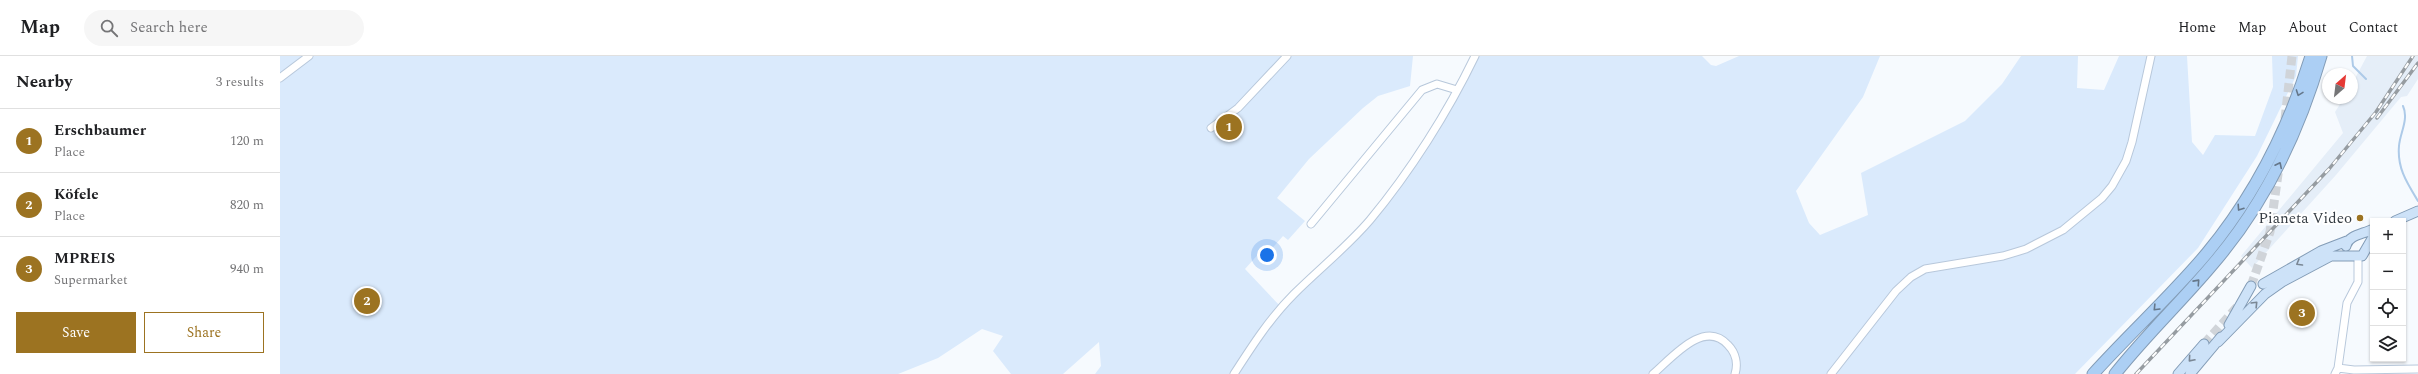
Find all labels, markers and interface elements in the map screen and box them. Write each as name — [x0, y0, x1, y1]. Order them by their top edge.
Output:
search box — [84, 10, 364, 46]
text: Map — [20, 13, 60, 42]
text: Search here — [130, 16, 208, 39]
icon: search — [98, 17, 120, 39]
text: Home — [2178, 17, 2216, 38]
text: Map — [2238, 17, 2266, 38]
text: About — [2288, 17, 2327, 38]
text: Contact — [2349, 17, 2398, 38]
north arrow — [2322, 68, 2358, 104]
text: Nearby — [16, 69, 72, 95]
text: 3 results — [216, 72, 264, 92]
one-way arrow — [2295, 89, 2303, 96]
pin: 1 — [1216, 112, 1242, 142]
text: Erschbaumer — [54, 119, 146, 142]
text: 1 — [25, 131, 33, 151]
text: 120 m — [230, 131, 264, 151]
text: Place — [54, 142, 85, 162]
one-way arrow — [2274, 161, 2282, 169]
text: Köfele — [54, 183, 99, 206]
text: 2 — [25, 195, 33, 215]
text: 820 m — [230, 195, 264, 215]
one-way arrow — [2238, 204, 2245, 211]
text: Place — [54, 206, 85, 226]
place label: Pianeta Video — [2258, 207, 2352, 230]
marker: Pianeta Video — [2355, 213, 2365, 223]
map controls — [2370, 218, 2406, 362]
button: + — [2370, 218, 2406, 254]
your location — [1257, 245, 1277, 265]
text: MPREIS — [54, 247, 115, 270]
button: − — [2370, 254, 2406, 290]
text: 3 — [25, 259, 33, 279]
text: 940 m — [230, 259, 264, 279]
one-way arrow — [2296, 259, 2303, 266]
text: Supermarket — [54, 270, 128, 290]
one-way arrow — [2192, 280, 2199, 287]
pin: 2 — [354, 286, 380, 316]
button: locate — [2370, 290, 2406, 326]
pin: 3 — [2289, 298, 2315, 328]
one-way arrow — [2250, 301, 2258, 309]
one-way arrow — [2153, 303, 2161, 311]
button: Save — [16, 312, 136, 353]
button: Share — [144, 312, 264, 353]
button: layers — [2370, 326, 2406, 362]
one-way arrow — [2188, 354, 2195, 362]

